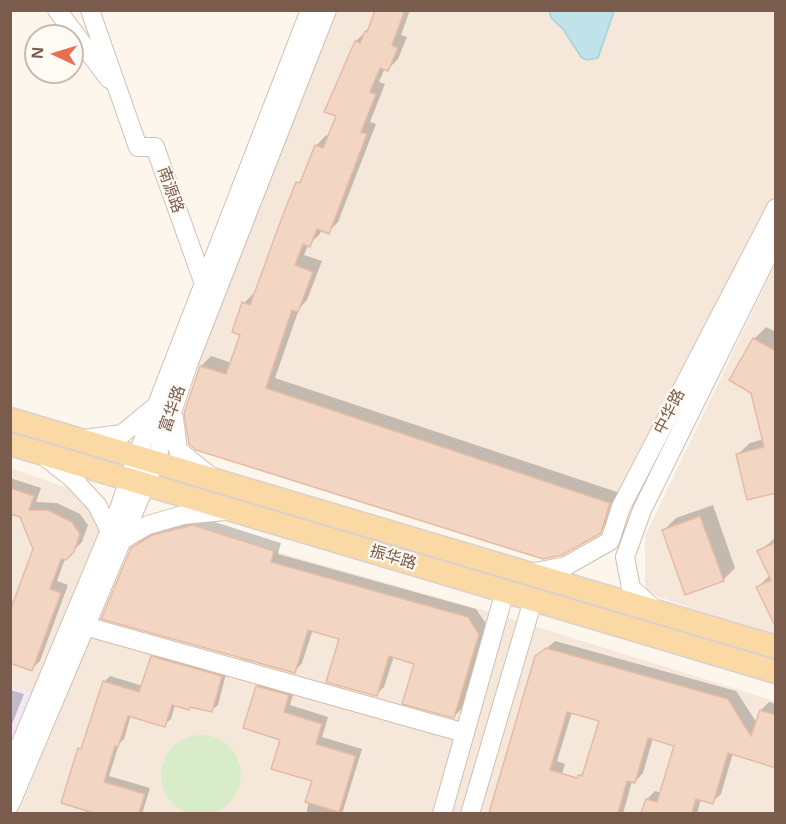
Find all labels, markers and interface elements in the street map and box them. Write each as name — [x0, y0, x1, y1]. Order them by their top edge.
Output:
north arrow — [24, 24, 84, 84]
text: N — [29, 46, 46, 59]
street label: 南源路 — [153, 164, 187, 216]
street label: 富华路 — [156, 383, 190, 435]
street label: 中华路 — [651, 386, 689, 438]
street label: 振华路 — [367, 542, 419, 574]

